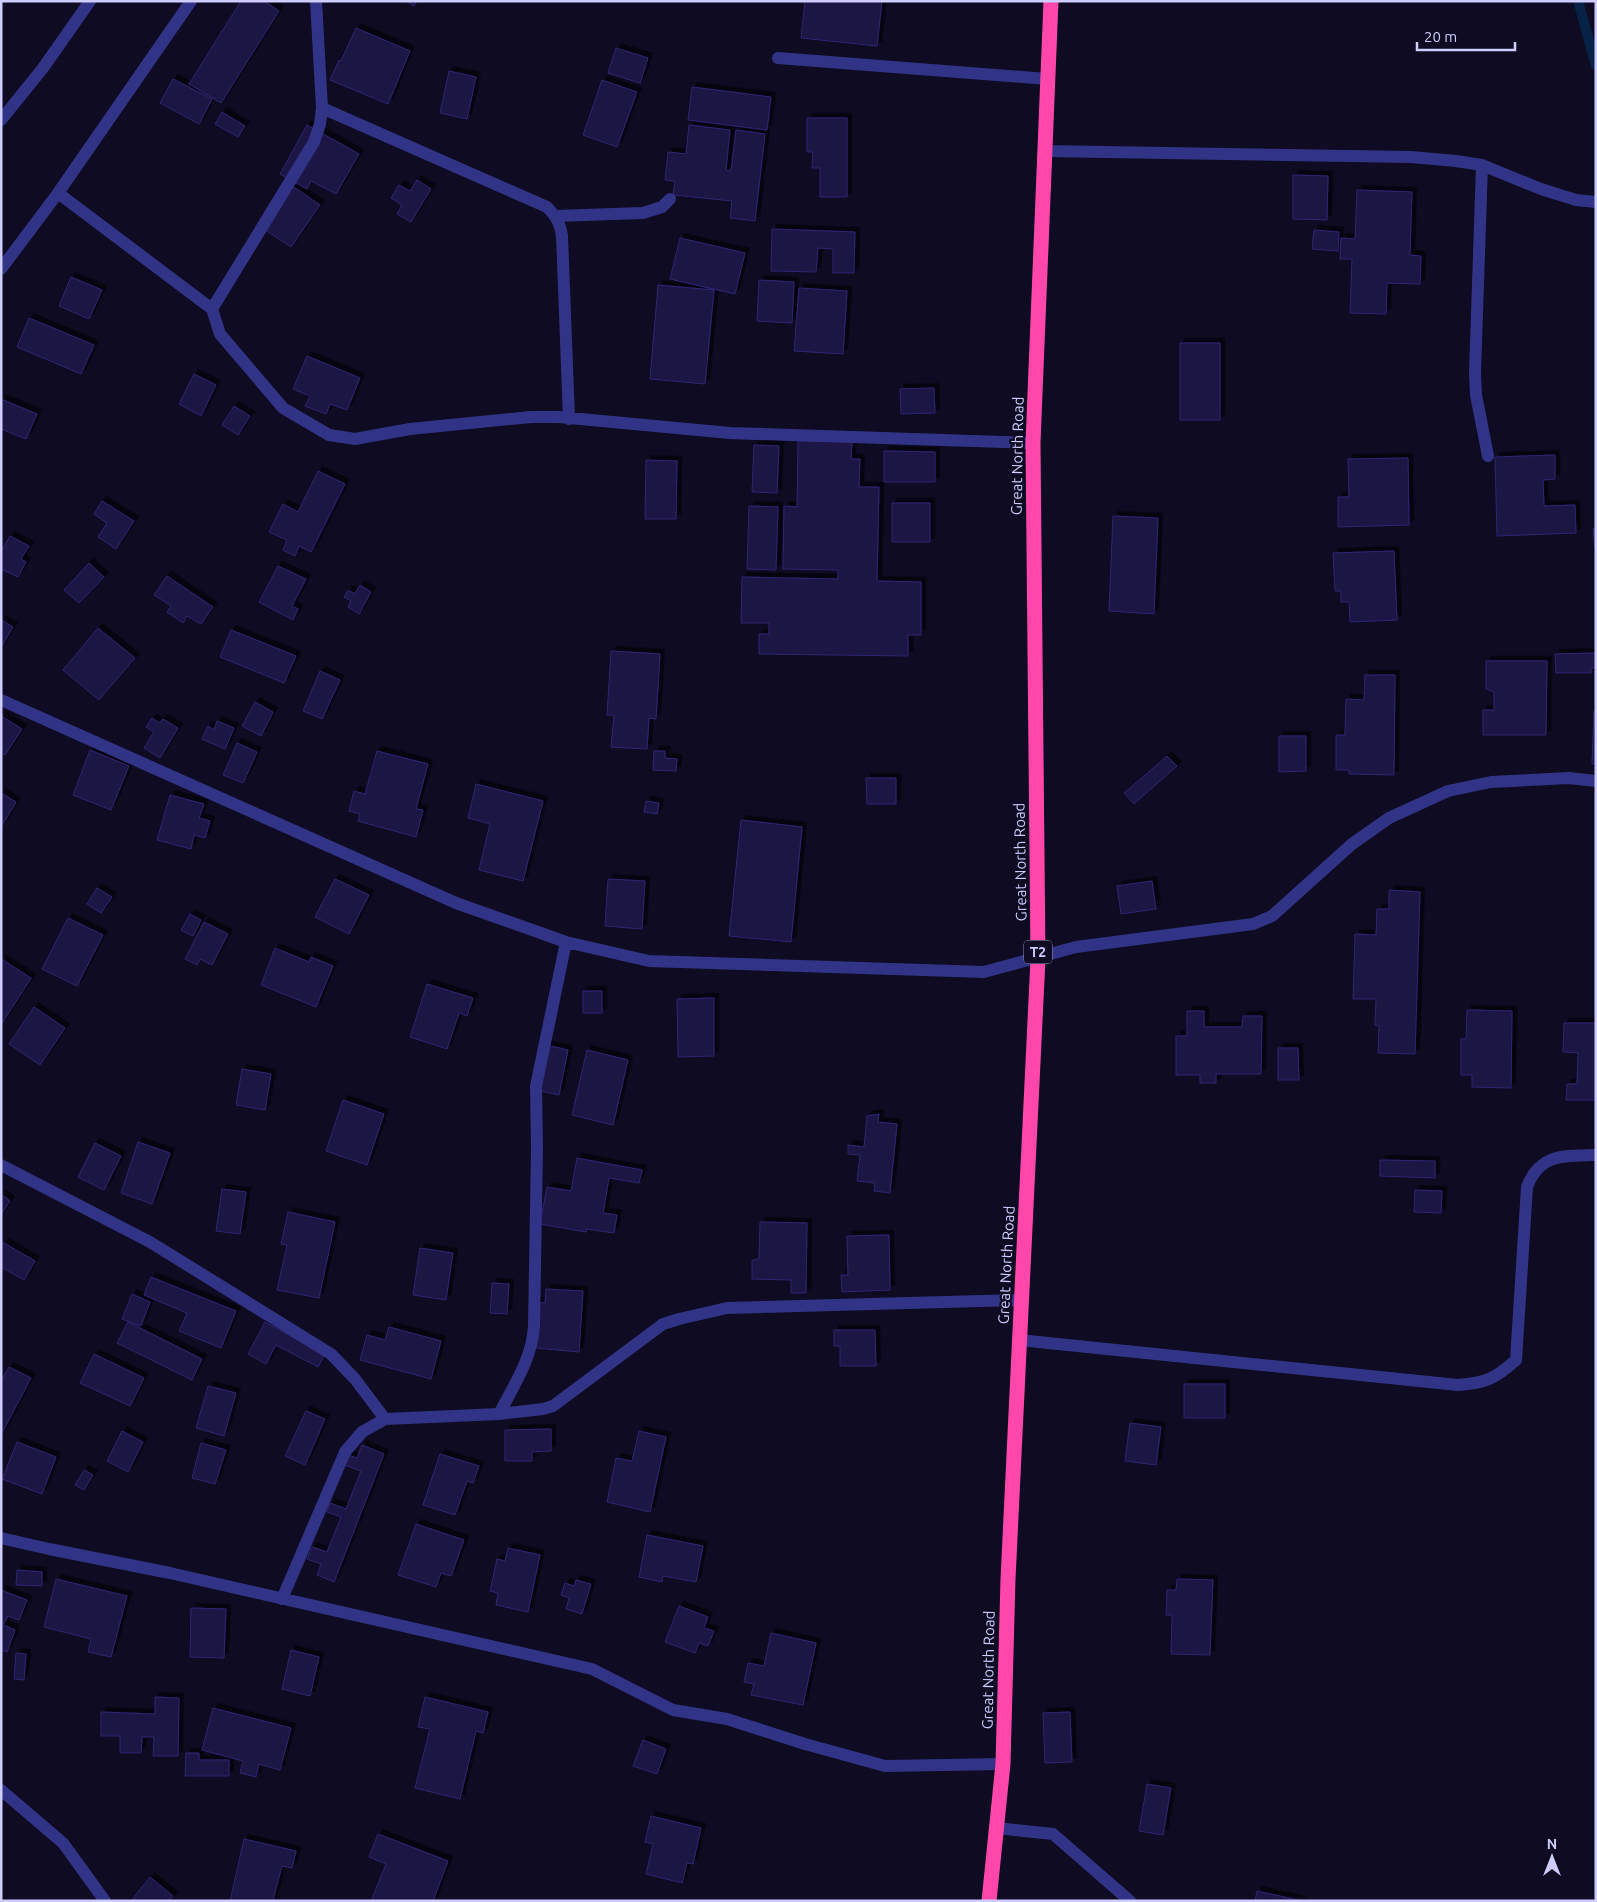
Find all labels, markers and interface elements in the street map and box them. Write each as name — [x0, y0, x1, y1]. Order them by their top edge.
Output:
scale bar — [1417, 20, 1514, 52]
text: 20 m — [1424, 28, 1457, 45]
street label: Great North Road — [1007, 397, 1027, 515]
street label: Great North Road — [1010, 803, 1030, 921]
road number: T2 — [1024, 940, 1052, 964]
street label: Great North Road — [994, 1205, 1018, 1325]
street label: Great North Road — [978, 1611, 998, 1729]
north arrow — [1527, 1832, 1577, 1882]
text: N — [1547, 1836, 1557, 1852]

